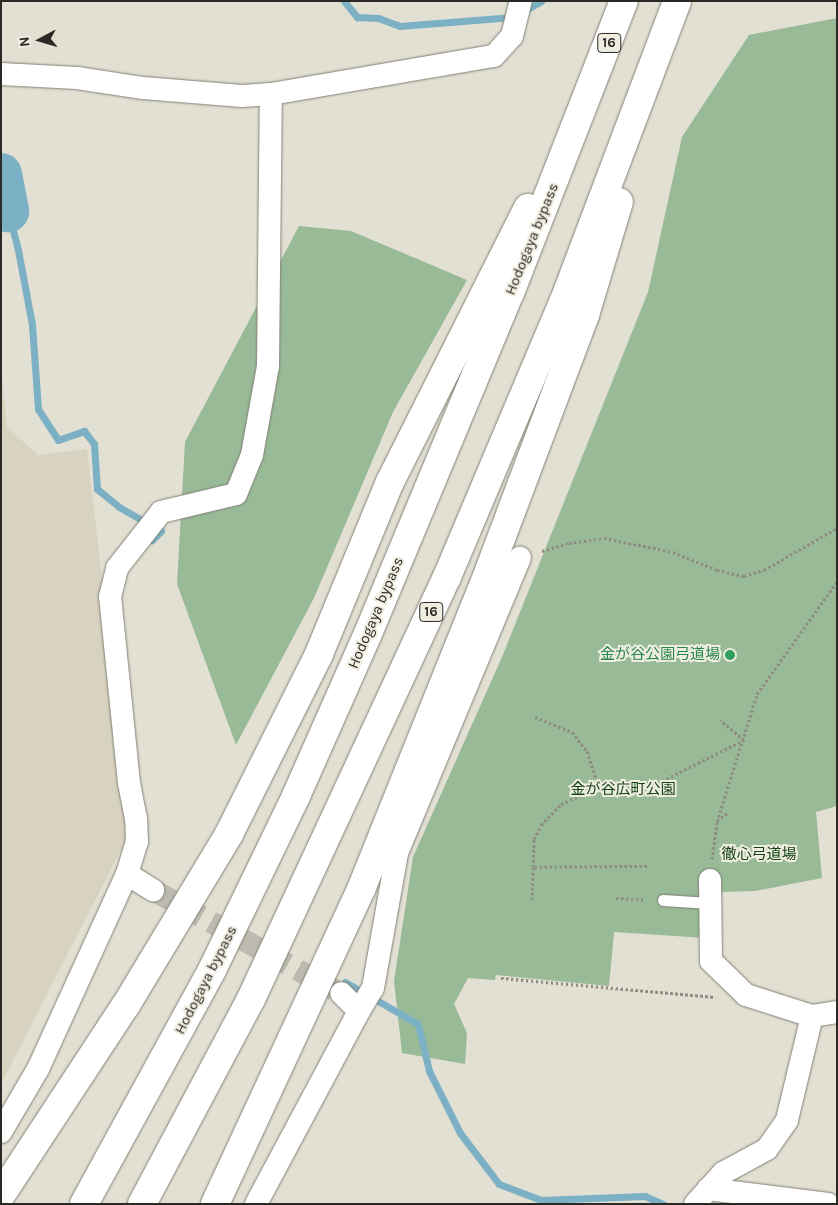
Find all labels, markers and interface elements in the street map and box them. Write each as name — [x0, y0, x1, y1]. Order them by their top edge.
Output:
north arrow — [15, 15, 65, 65]
road number: 16 — [596, 32, 622, 54]
text: N — [16, 36, 34, 48]
street label: Hodogaya bypass — [501, 180, 563, 298]
street label: Hodogaya bypass — [344, 554, 408, 672]
road number: 16 — [418, 600, 444, 624]
place label: 金が谷公園弓道場 — [600, 646, 720, 664]
marker: 金が谷公園弓道場 — [724, 649, 736, 661]
park label: 金が谷広町公園 — [571, 781, 675, 799]
park label: 徹心弓道場 — [722, 846, 796, 864]
street label: Hodogaya bypass — [171, 923, 241, 1037]

